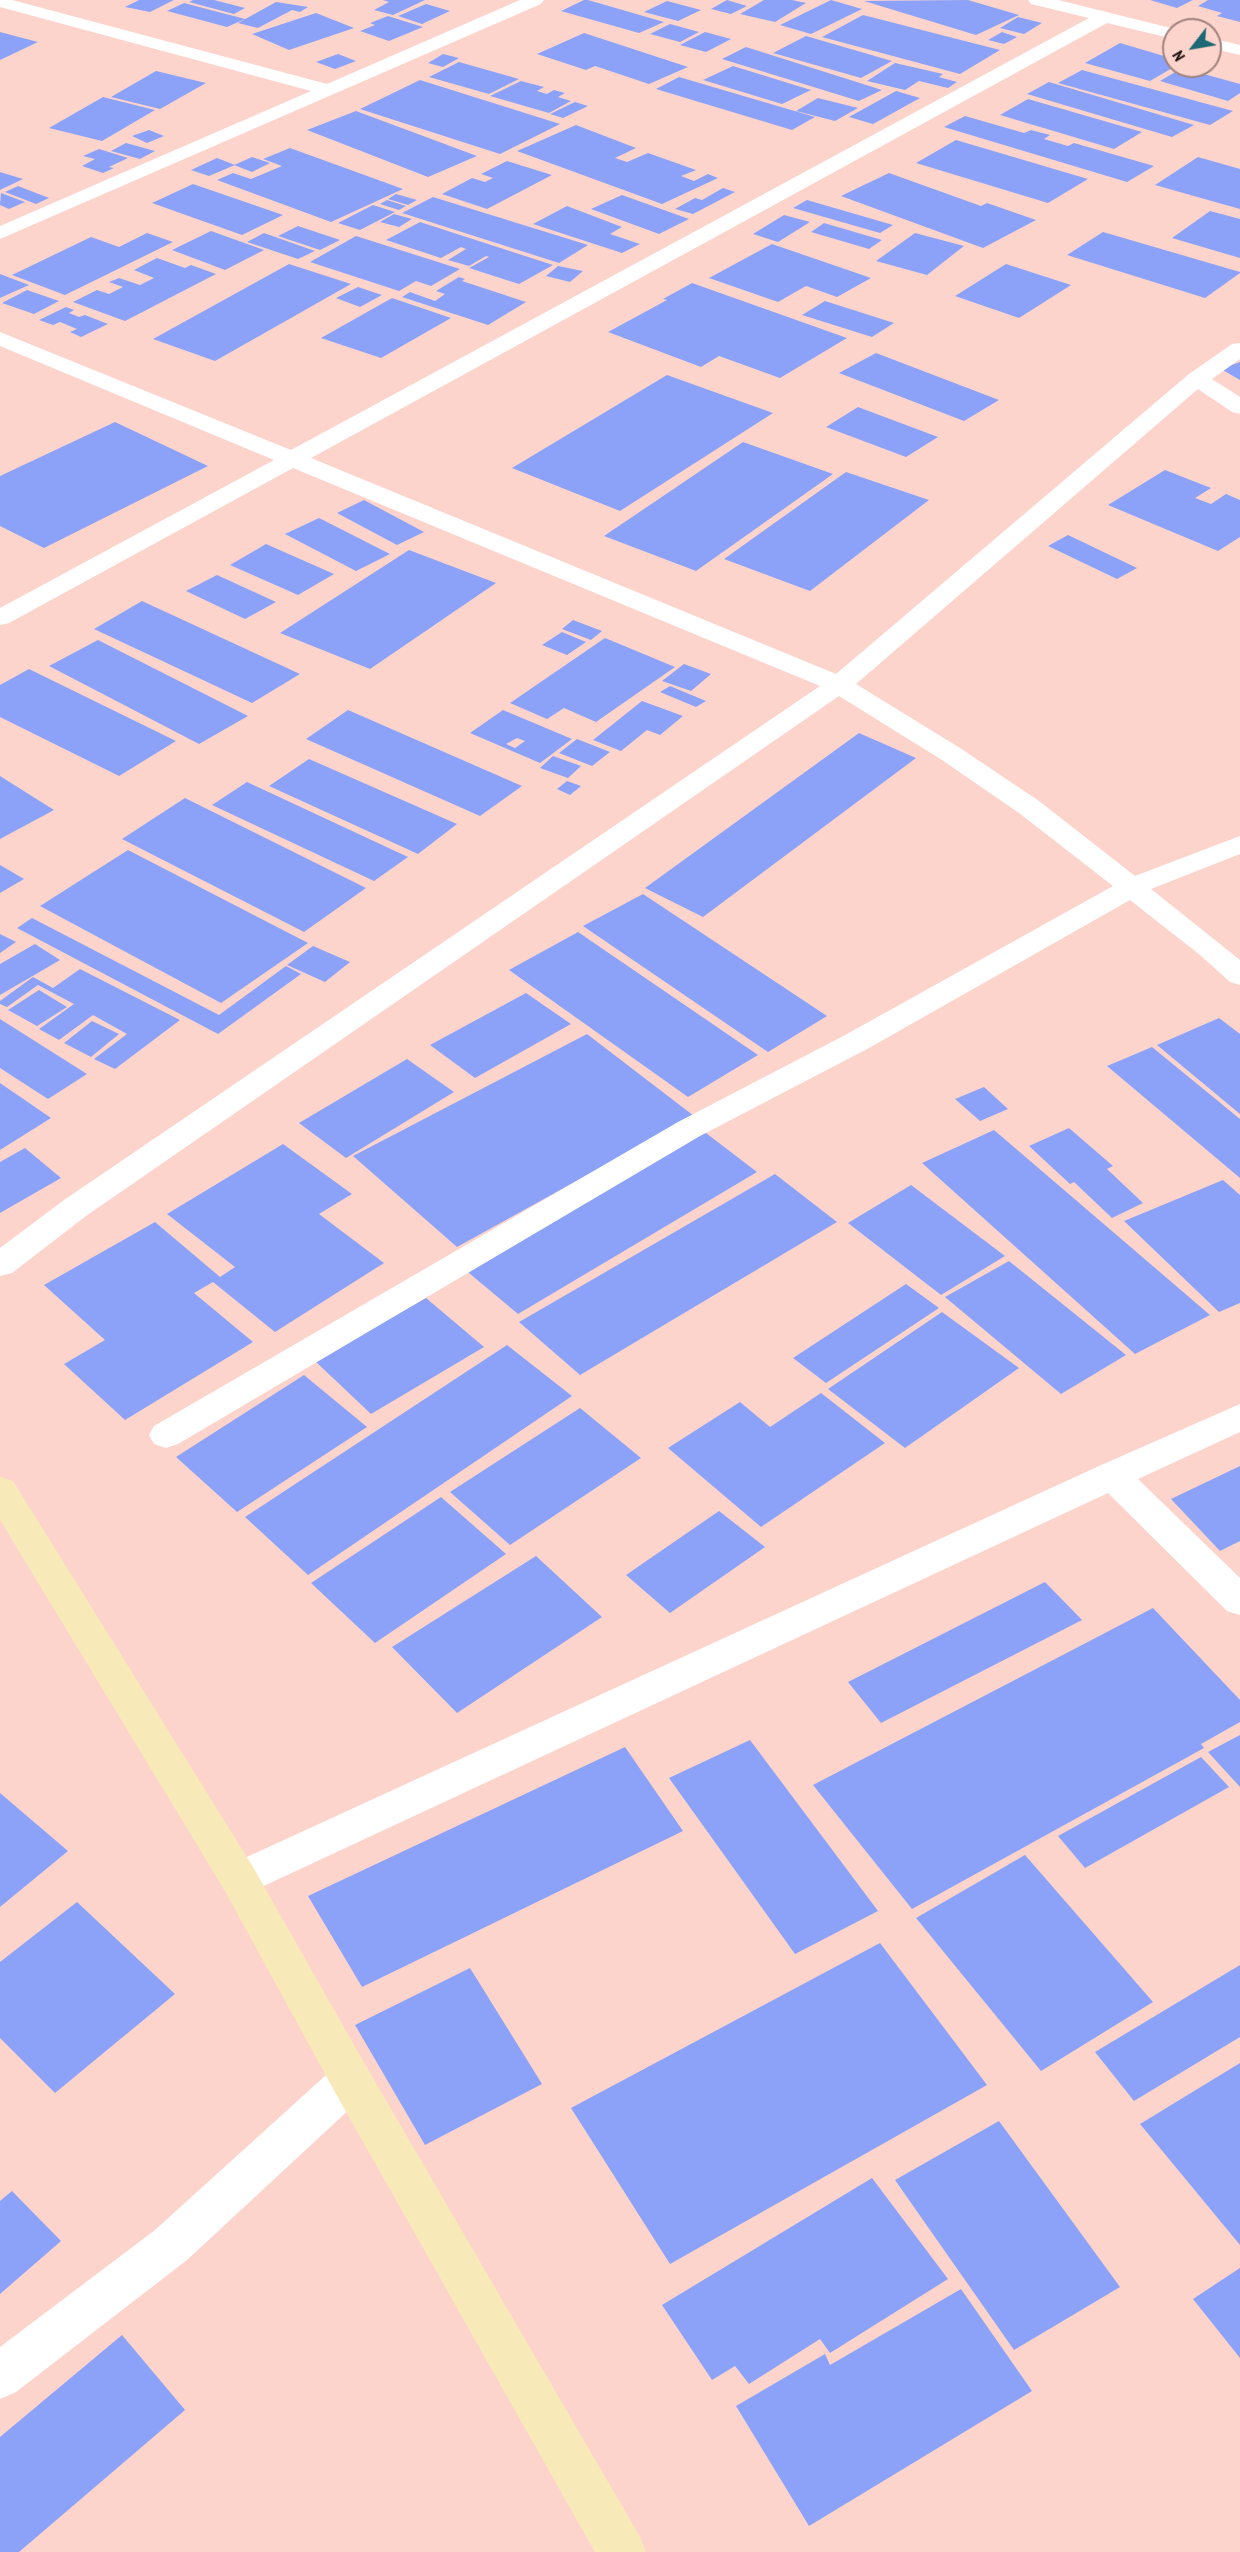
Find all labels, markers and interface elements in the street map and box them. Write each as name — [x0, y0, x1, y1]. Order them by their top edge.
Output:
north arrow — [1162, 18, 1222, 78]
text: N — [1167, 47, 1189, 65]

